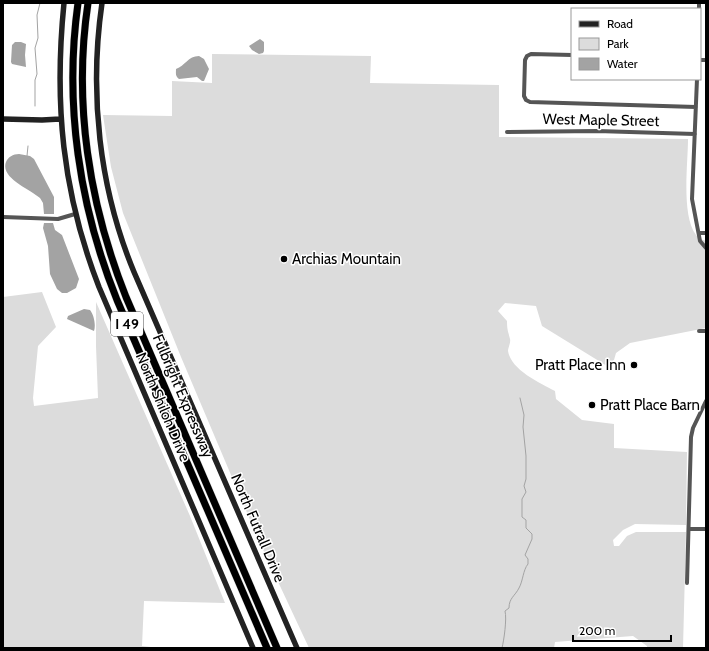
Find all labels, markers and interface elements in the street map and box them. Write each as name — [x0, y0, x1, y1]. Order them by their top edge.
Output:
legend — [571, 8, 701, 80]
text: Road — [607, 16, 633, 31]
text: Park — [607, 36, 629, 51]
text: Water — [607, 56, 638, 71]
street label: West Maple Street — [543, 110, 659, 130]
place label: Archias Mountain — [292, 250, 401, 268]
marker: Archias Mountain — [279, 254, 289, 264]
road number: I 49 — [111, 312, 143, 336]
street label: Fulbright Expressway — [149, 331, 217, 461]
street label: North Shiloh Drive — [132, 350, 194, 465]
place label: Pratt Place Inn — [535, 356, 626, 374]
marker: Pratt Place Inn — [629, 360, 639, 370]
place label: Pratt Place Barn — [600, 396, 700, 414]
marker: Pratt Place Barn — [587, 400, 597, 410]
street label: North Futrall Drive — [227, 471, 289, 585]
scale bar — [573, 617, 671, 643]
text: 200 m — [579, 623, 615, 638]

